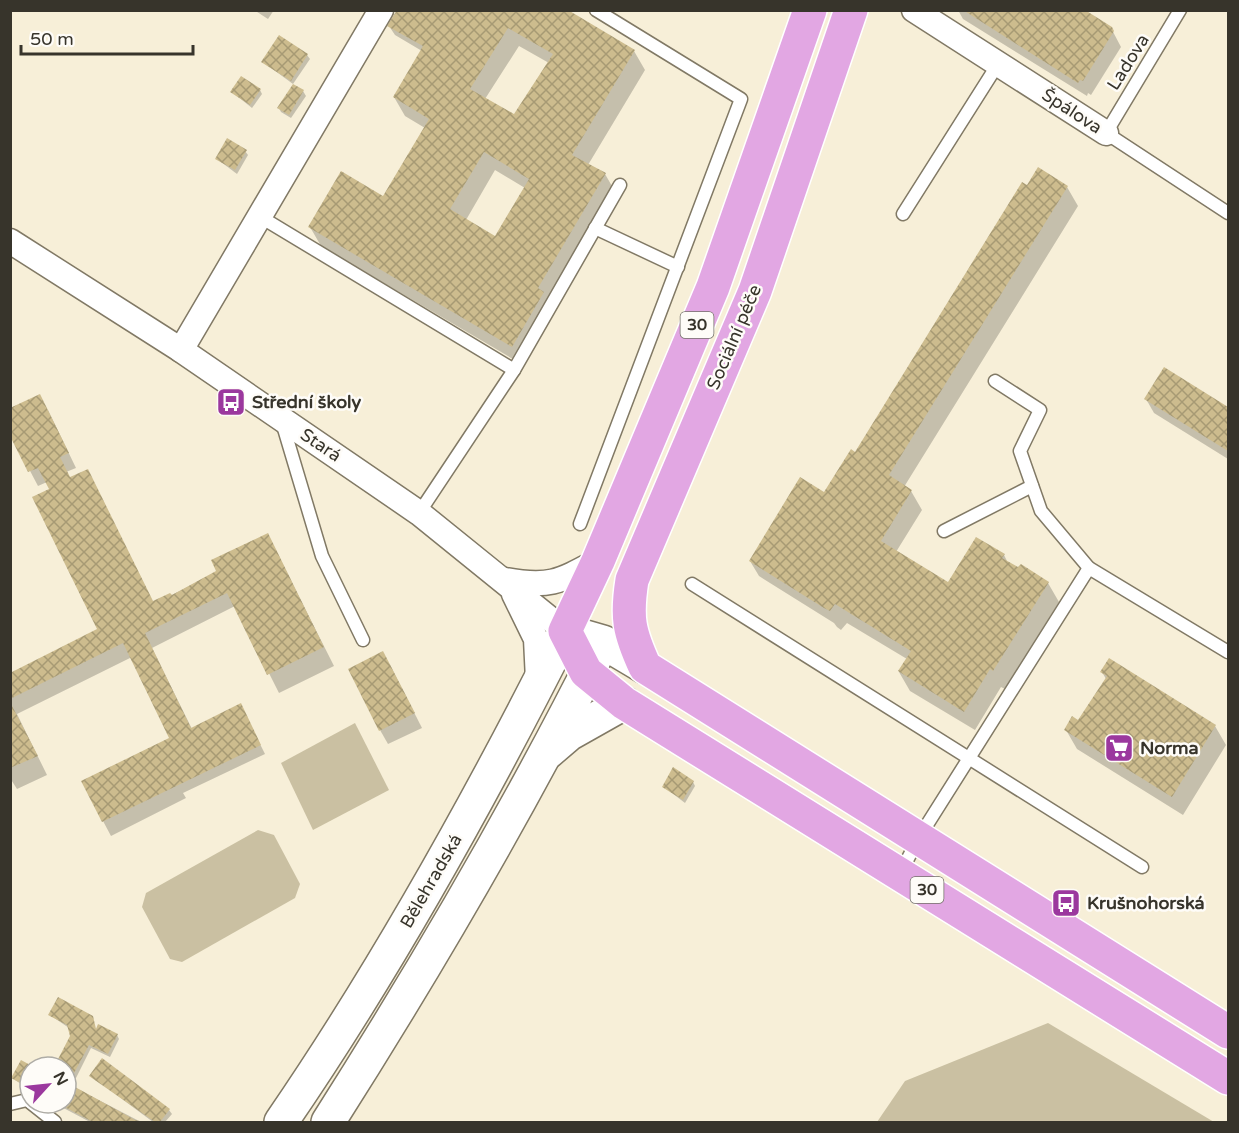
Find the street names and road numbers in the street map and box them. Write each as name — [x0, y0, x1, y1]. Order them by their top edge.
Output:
street label: Ladova — [1102, 30, 1154, 94]
street label: Špálova — [1038, 83, 1106, 139]
street label: Sociální péče — [702, 281, 766, 393]
road number: 30 — [680, 312, 714, 338]
street label: Stará — [296, 423, 346, 467]
street label: Bělehradská — [395, 830, 467, 932]
road number: 30 — [910, 877, 944, 903]

